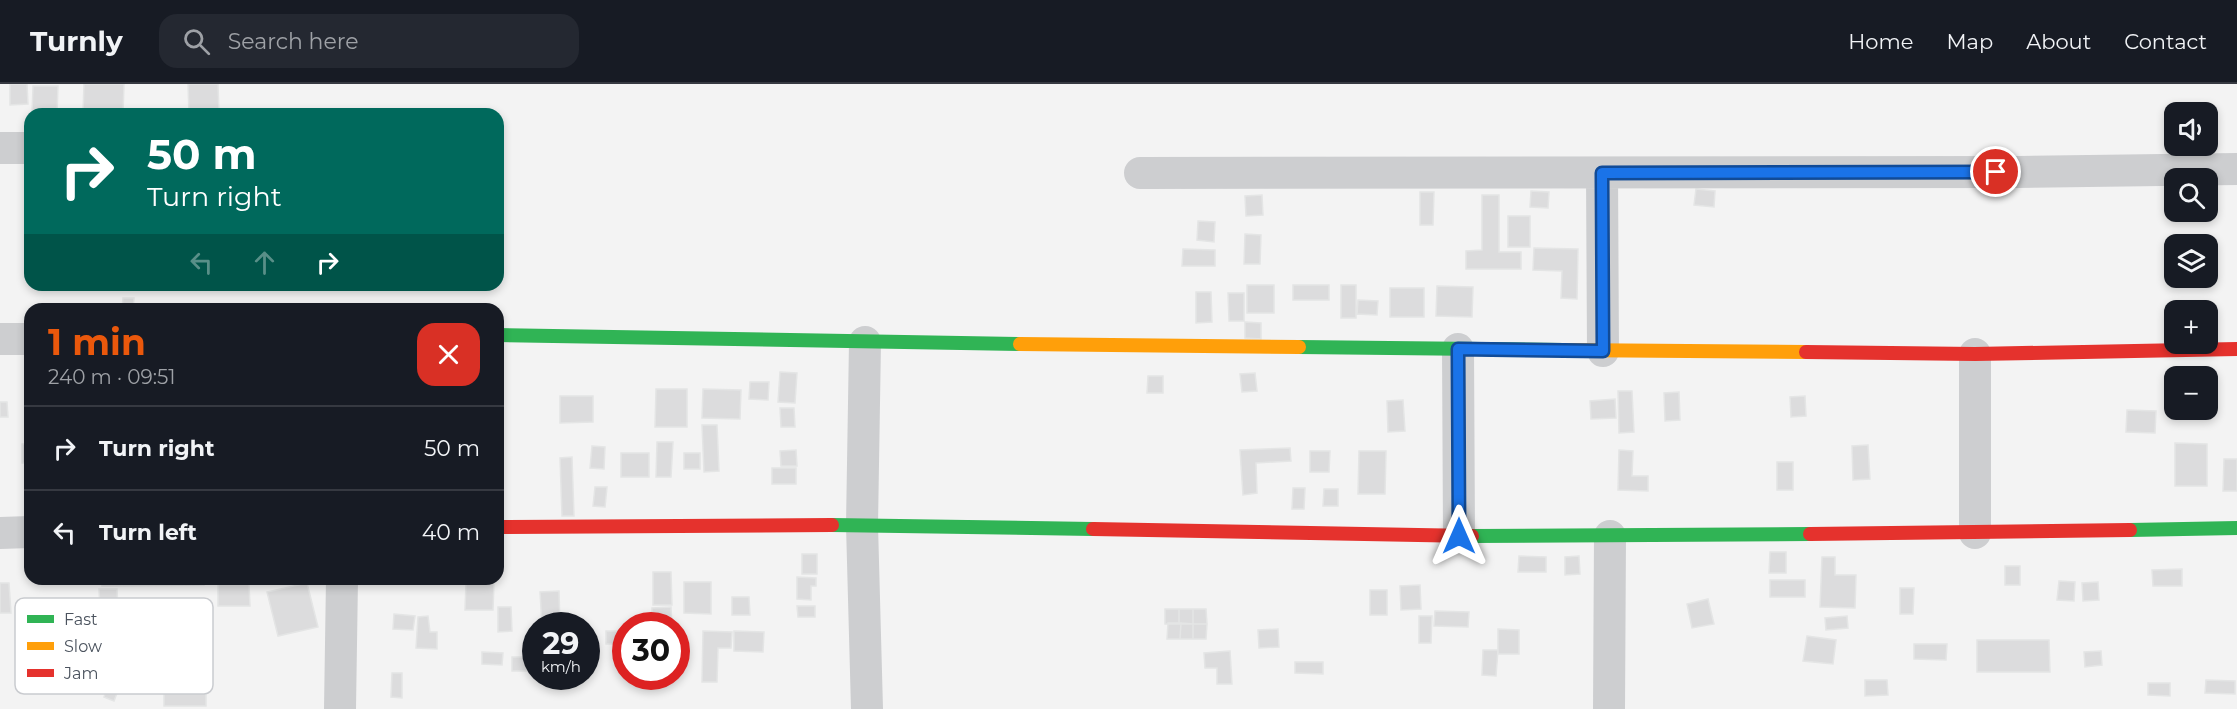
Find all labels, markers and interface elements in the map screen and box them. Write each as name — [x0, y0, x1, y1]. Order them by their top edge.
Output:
search box — [159, 14, 579, 68]
text: Turnly — [30, 24, 123, 58]
icon: search — [180, 25, 213, 58]
text: Search here — [228, 28, 359, 55]
text: Home — [1848, 29, 1913, 54]
text: Map — [1946, 29, 1993, 54]
text: About — [2026, 29, 2091, 54]
text: Contact — [2124, 29, 2207, 54]
map controls — [2164, 102, 2218, 420]
button: sound — [2164, 102, 2218, 156]
text: 50 m — [147, 128, 256, 180]
icon: right — [48, 132, 126, 210]
pin — [1970, 146, 2021, 197]
icon: arrive — [1979, 155, 2012, 188]
button: search — [2164, 168, 2218, 222]
text: Turn right — [147, 180, 282, 213]
button: layers — [2164, 234, 2218, 288]
icon: left — [185, 246, 218, 279]
icon: ahead — [248, 246, 281, 279]
icon: right — [311, 246, 344, 279]
button: + — [2164, 300, 2218, 354]
text: 1 min — [48, 320, 146, 364]
button: close — [417, 323, 480, 386]
text: 240 m · 09:51 — [48, 365, 176, 389]
button: − — [2164, 366, 2218, 420]
icon: right — [48, 432, 81, 465]
text: Turn right — [99, 435, 214, 462]
text: 50 m — [424, 435, 480, 462]
position arrow — [1427, 504, 1491, 568]
icon: left — [48, 516, 81, 549]
text: Turn left — [99, 519, 197, 546]
text: 40 m — [422, 519, 480, 546]
legend — [15, 598, 213, 694]
text: Fast — [64, 610, 98, 629]
speed limit sign: 30 — [612, 612, 690, 690]
text: 29 — [543, 625, 579, 662]
text: Slow — [64, 637, 102, 656]
text: km/h — [541, 657, 581, 676]
text: Jam — [63, 664, 98, 683]

